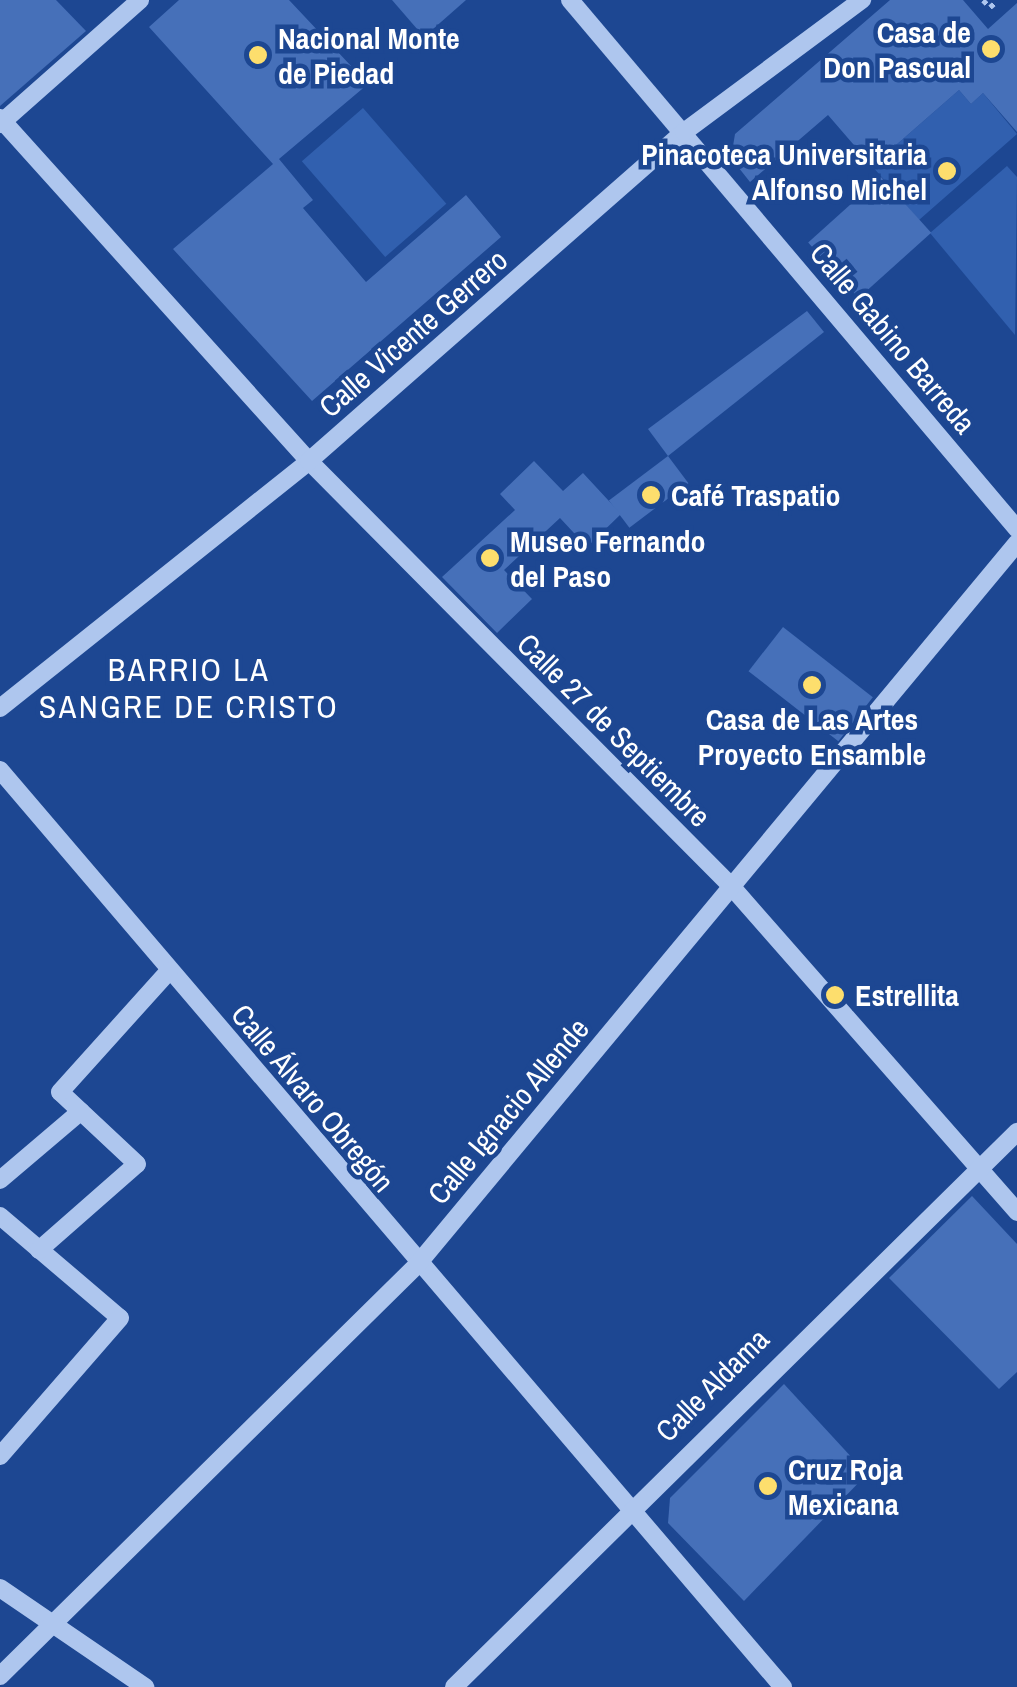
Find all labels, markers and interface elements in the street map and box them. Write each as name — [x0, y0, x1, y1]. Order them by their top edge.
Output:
place label: Casa de Don Pascual — [823, 14, 971, 84]
place label: Nacional Monte de Piedad — [278, 20, 460, 90]
marker: Casa de Don Pascual — [980, 38, 1002, 60]
marker: Nacional Monte de Piedad — [247, 44, 269, 66]
place label: Pinacoteca Universitaria Alfonso Michel — [641, 136, 927, 206]
marker: Pinacoteca Universitaria Alfonso Michel — [936, 160, 958, 182]
street label: Calle Gabino Barreda — [803, 235, 983, 441]
street label: Calle Vicente Gerrero — [312, 242, 514, 424]
place label: Café Traspatio — [671, 477, 841, 513]
marker: Café Traspatio — [640, 484, 662, 506]
place label: Museo Fernando del Paso — [510, 523, 706, 594]
marker: Museo Fernando del Paso — [479, 547, 501, 569]
street label: Calle 27 de Septiembre — [510, 626, 718, 834]
district label: BARRIO LA SANGRE DE CRISTO — [39, 652, 339, 727]
marker: Casa de Las Artes Proyecto Ensamble — [801, 674, 823, 696]
place label: Casa de Las Artes Proyecto Ensamble — [698, 701, 926, 772]
place label: Estrellita — [855, 977, 959, 1013]
marker: Estrellita — [824, 984, 846, 1006]
street label: Calle Álvaro Obregón — [224, 996, 402, 1200]
street label: Calle Ignacio Allende — [419, 1010, 597, 1212]
street label: Calle Aldama — [648, 1321, 776, 1449]
place label: Cruz Roja Mexicana — [788, 1451, 903, 1522]
marker: Cruz Roja Mexicana — [757, 1475, 779, 1497]

